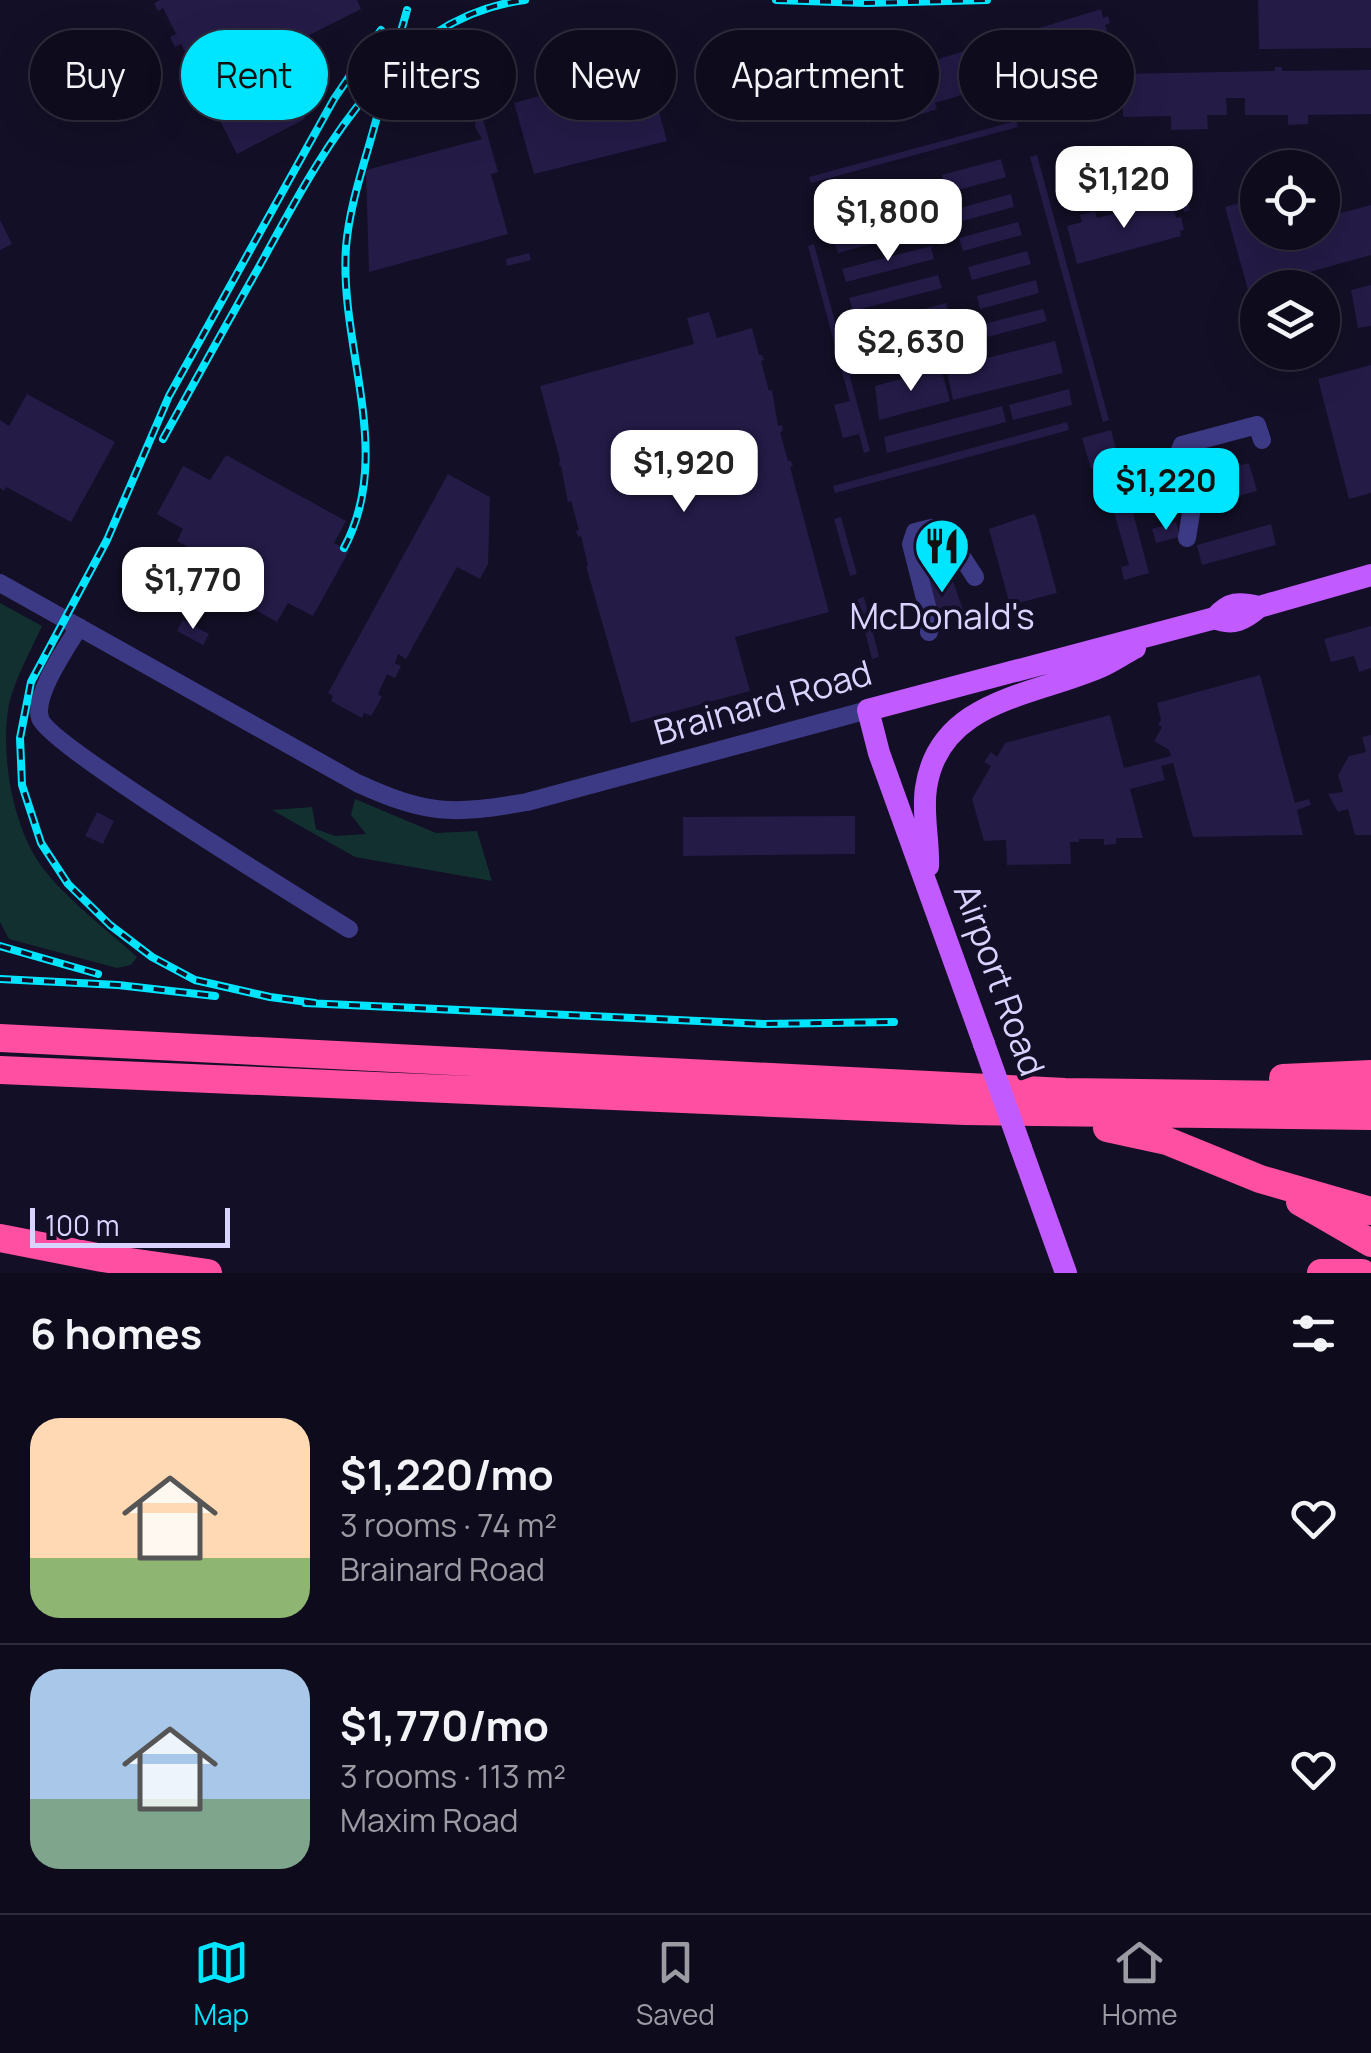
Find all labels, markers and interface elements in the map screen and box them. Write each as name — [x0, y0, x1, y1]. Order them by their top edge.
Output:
chip: Buy — [30, 30, 161, 120]
chip: Rent — [181, 30, 328, 120]
chip: Filters — [348, 30, 516, 120]
chip: New — [536, 30, 676, 120]
chip: Apartment — [696, 30, 939, 120]
chip: House — [959, 30, 1134, 120]
pin: $1,120 — [1043, 146, 1205, 231]
map controls — [1240, 150, 1340, 370]
button: locate — [1240, 150, 1340, 250]
text: $1,120 — [1078, 156, 1170, 200]
pin: $1,800 — [807, 179, 969, 264]
text: $1,800 — [836, 189, 940, 233]
button: layers — [1240, 270, 1340, 370]
pin: $2,630 — [830, 309, 992, 394]
text: $2,630 — [857, 319, 965, 363]
pin: $1,920 — [603, 430, 765, 515]
text: $1,920 — [633, 440, 735, 484]
pin: $1,220 — [1085, 448, 1247, 533]
text: $1,220 — [1115, 458, 1217, 502]
restaurant icon: McDonald's — [912, 516, 972, 595]
pin: $1,770 — [112, 547, 274, 632]
text: $1,770 — [144, 557, 242, 601]
place label: McDonald's — [849, 592, 1035, 640]
street label: Brainard Road — [648, 648, 877, 756]
street label: Airport Road — [943, 877, 1057, 1082]
scale bar — [30, 1203, 230, 1248]
text: 100 m — [45, 1206, 119, 1244]
text: 6 homes — [30, 1304, 202, 1362]
icon: filters — [1286, 1306, 1341, 1361]
text: $1,220/mo — [340, 1445, 554, 1503]
icon: home — [110, 1458, 230, 1578]
icon: heart — [1286, 1491, 1341, 1546]
text: 3 rooms · 74 m² — [340, 1503, 557, 1547]
text: Brainard Road — [340, 1547, 545, 1591]
text: $1,770/mo — [340, 1696, 549, 1754]
icon: home — [110, 1709, 230, 1829]
icon: heart — [1286, 1742, 1341, 1797]
text: 3 rooms · 113 m² — [340, 1754, 566, 1798]
text: Maxim Road — [340, 1798, 518, 1842]
tab: Map — [193, 1935, 249, 2033]
tab: Saved — [636, 1935, 715, 2033]
tab: Home — [1102, 1935, 1178, 2033]

